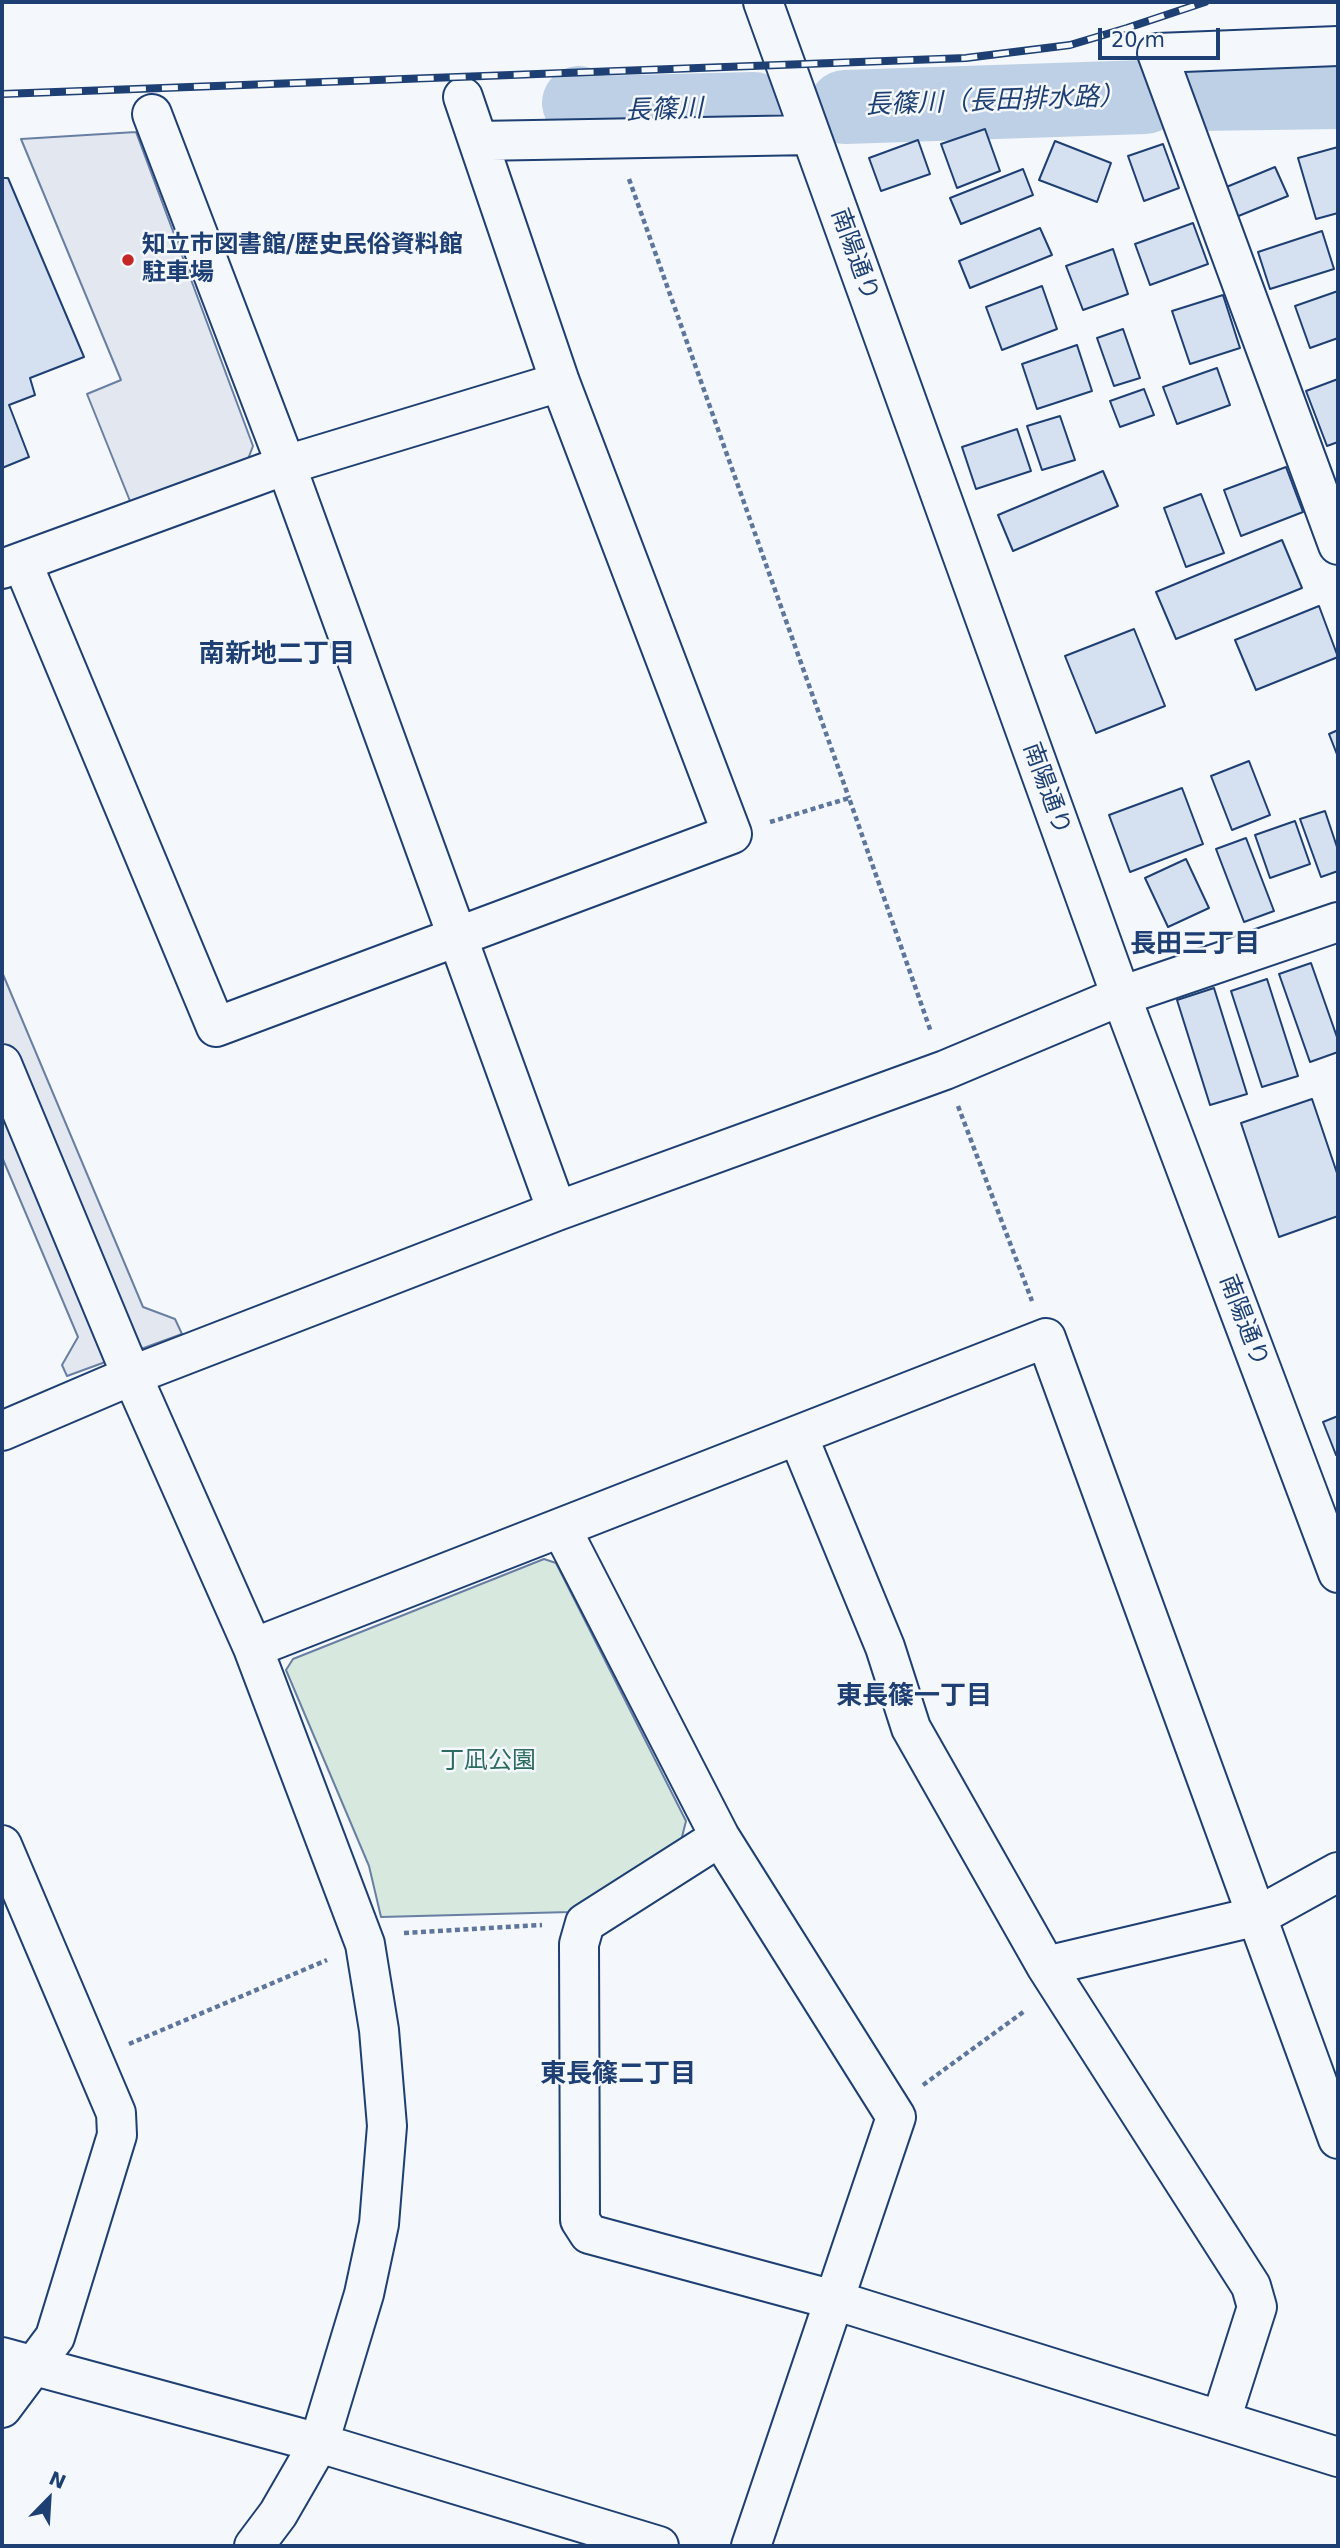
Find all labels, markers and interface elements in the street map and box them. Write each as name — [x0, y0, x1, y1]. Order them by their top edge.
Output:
scale bar — [1102, 14, 1224, 58]
text: 20 m — [1111, 28, 1165, 52]
water label: 長篠川（長田排水路） — [865, 82, 1125, 122]
water label: 長篠川 — [624, 94, 704, 128]
street label: 南陽通り — [824, 205, 884, 305]
place label: 知立市図書館/歴史民俗資料館 駐車場 — [142, 232, 463, 288]
marker: 知立市図書館/歴史民俗資料館 駐車場 — [120, 252, 136, 268]
district label: 南新地二丁目 — [199, 639, 355, 671]
street label: 南陽通り — [1016, 739, 1076, 839]
district label: 長田三丁目 — [1130, 929, 1260, 961]
street label: 南陽通り — [1212, 1271, 1274, 1371]
district label: 東長篠一丁目 — [836, 1681, 992, 1713]
park label: 丁凪公園 — [440, 1748, 536, 1776]
district label: 東長篠二丁目 — [540, 2059, 696, 2091]
north arrow — [14, 2464, 84, 2534]
text: N — [46, 2467, 69, 2493]

